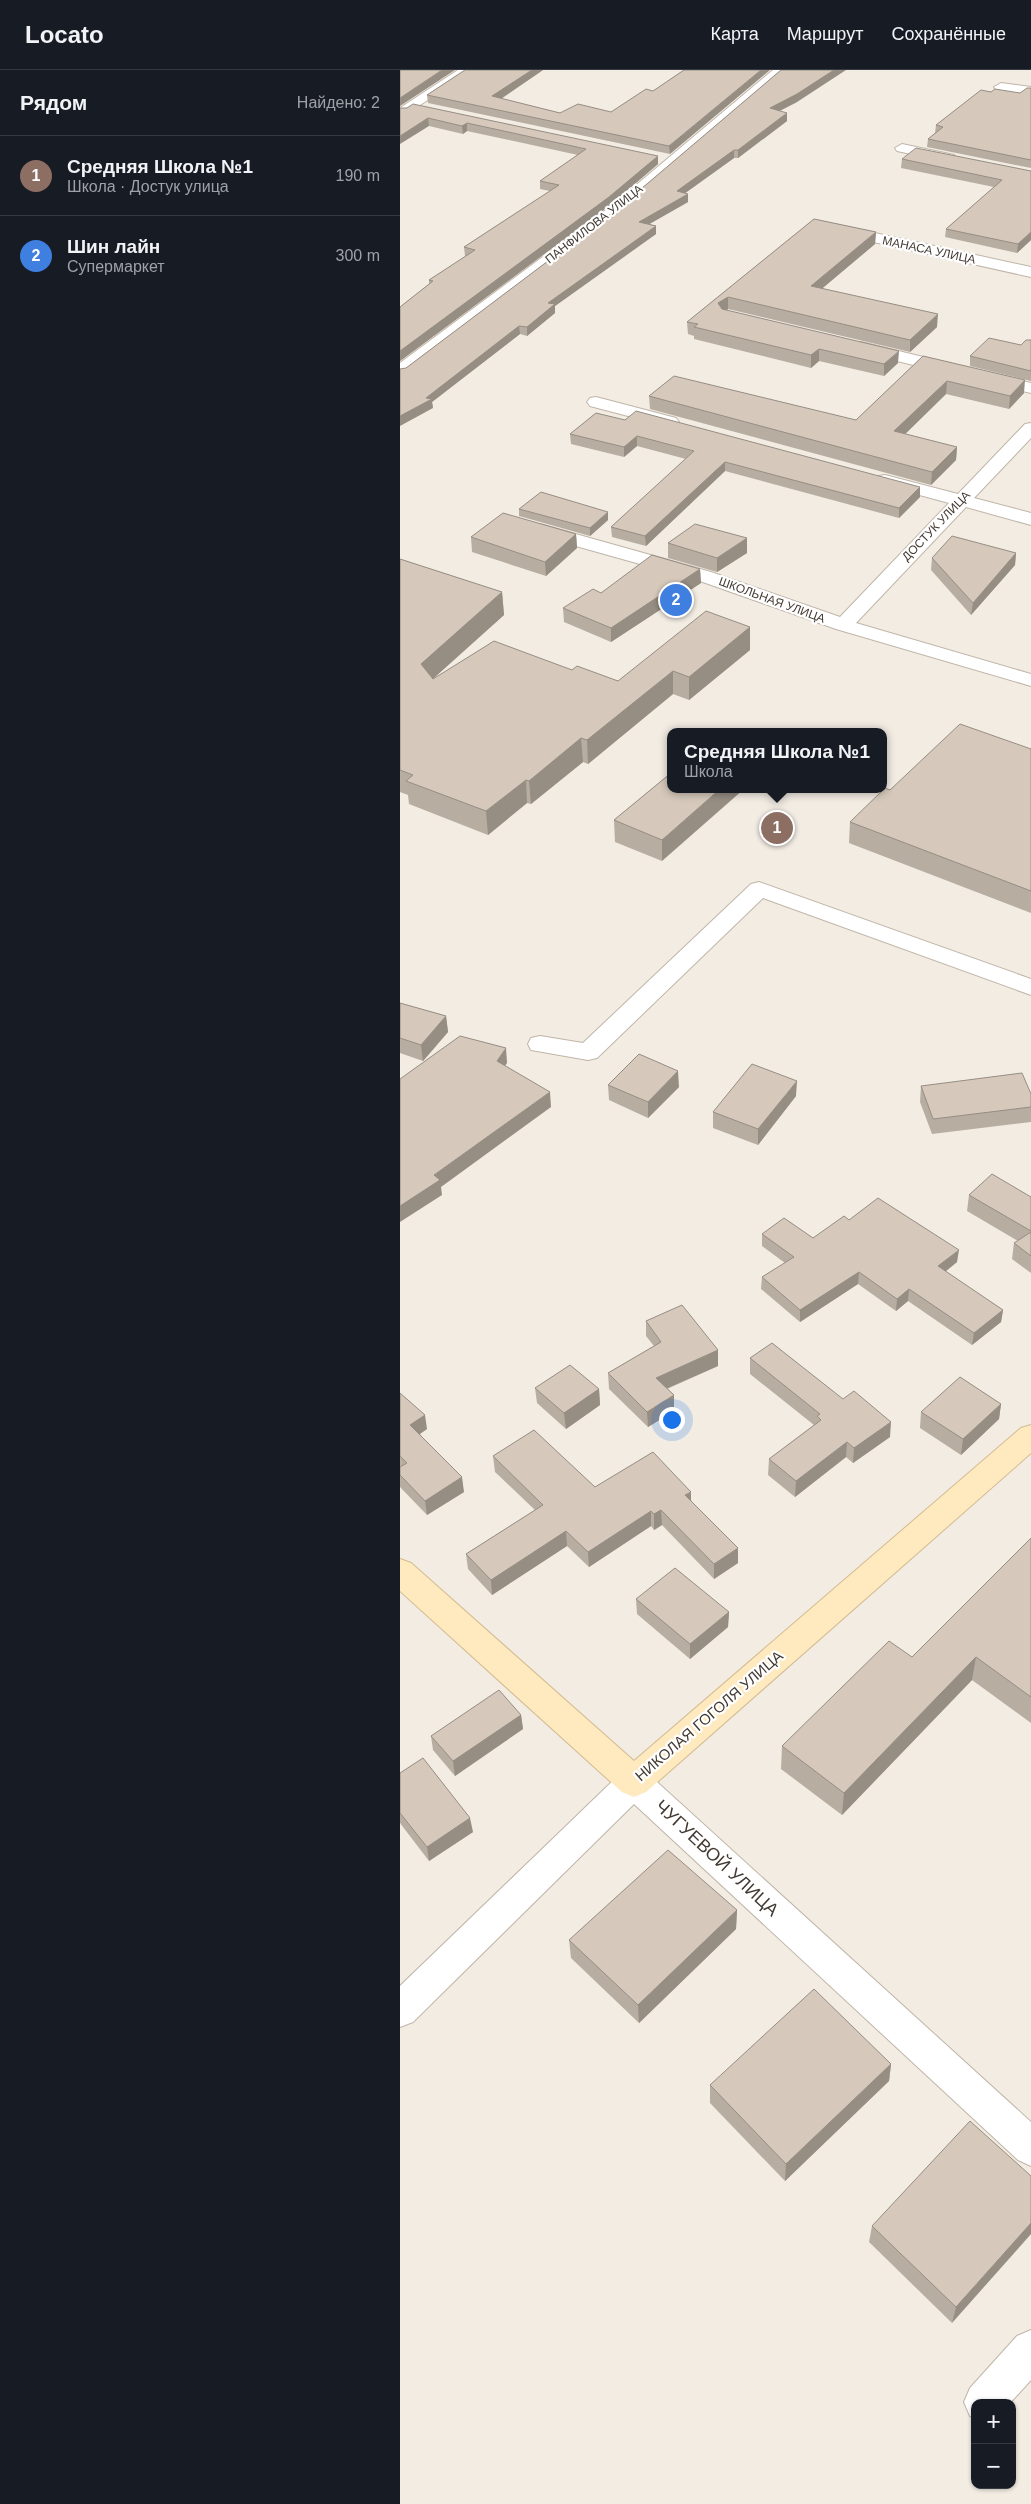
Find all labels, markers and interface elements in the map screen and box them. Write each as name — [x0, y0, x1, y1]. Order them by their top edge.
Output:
text: Locato — [25, 21, 104, 48]
text: Карта — [711, 24, 759, 44]
text: Маршрут — [787, 24, 863, 44]
text: Сохранённые — [891, 24, 1006, 44]
text: Рядом — [20, 91, 87, 114]
text: Найдено: 2 — [297, 94, 380, 111]
text: Средняя Школа №1 — [67, 156, 253, 177]
text: 1 — [32, 167, 40, 184]
text: 190 m — [336, 167, 380, 184]
text: Школа · Достук улица — [67, 178, 229, 195]
street label: ПАНФИЛОВА УЛИЦА — [542, 182, 646, 266]
street label: МАНАСА УЛИЦА — [881, 233, 977, 267]
text: Шин лайн — [67, 236, 160, 257]
text: 2 — [32, 247, 40, 264]
text: 300 m — [336, 247, 380, 264]
text: Супермаркет — [67, 258, 165, 275]
street label: ДОСТУК УЛИЦА — [899, 488, 973, 564]
street label: ШКОЛЬНАЯ УЛИЦА — [717, 574, 827, 626]
pin: 2 — [660, 581, 692, 619]
popup — [667, 728, 887, 793]
text: Средняя Школа №1 — [684, 741, 870, 762]
text: Школа — [684, 763, 733, 780]
pin: 1 — [761, 809, 793, 847]
your location — [659, 1407, 685, 1433]
street label: НИКОЛАЯ ГОГОЛЯ УЛИЦА — [631, 1647, 786, 1784]
street label: ЧУГУЕВОЙ УЛИЦА — [651, 1795, 783, 1920]
map controls — [971, 2399, 1016, 2489]
button: + — [971, 2399, 1016, 2444]
button: − — [971, 2444, 1016, 2489]

